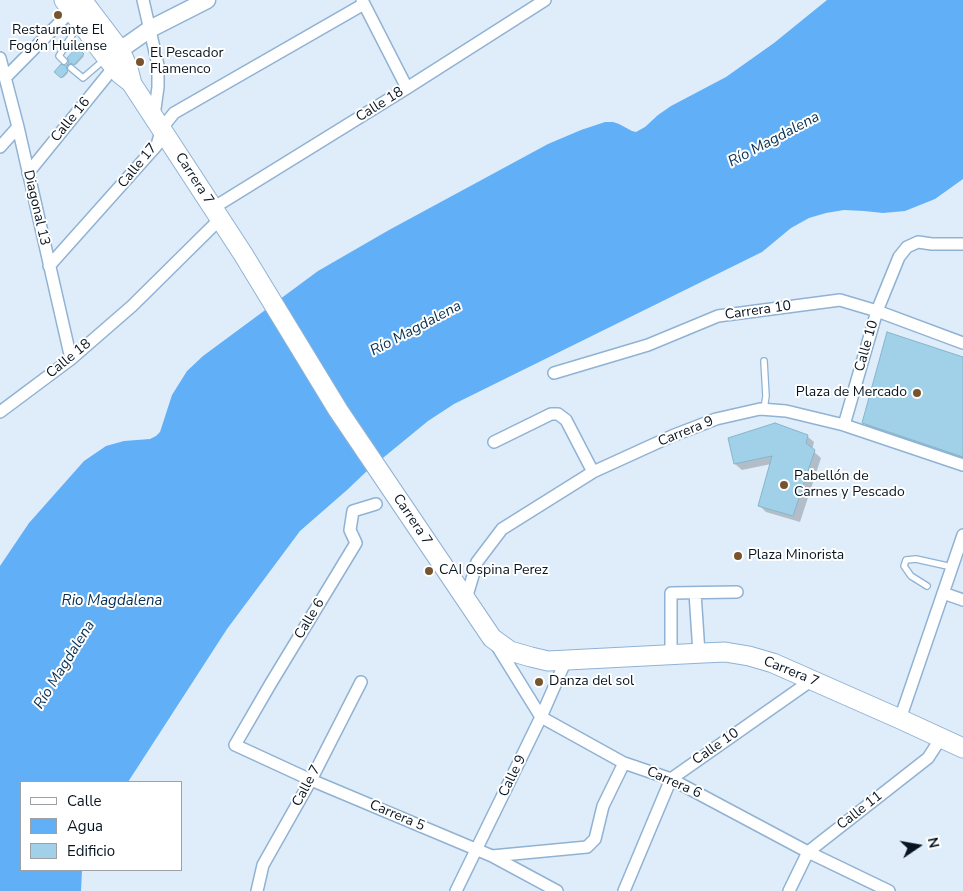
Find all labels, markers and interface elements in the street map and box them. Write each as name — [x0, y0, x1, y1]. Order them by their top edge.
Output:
marker: Restaurante El Fogón Huilense — [52, 9, 64, 21]
place label: Restaurante El Fogón Huilense — [9, 23, 107, 56]
place label: El Pescador Flamenco — [150, 46, 223, 78]
marker: El Pescador Flamenco — [134, 56, 146, 68]
street label: Calle 18 — [353, 84, 407, 126]
street label: Calle 16 — [48, 94, 94, 146]
water label: Río Magdalena — [725, 108, 823, 172]
street label: Calle 17 — [115, 140, 161, 192]
street label: Carrera 7 — [171, 150, 217, 208]
street label: Diagonal 13 — [19, 169, 53, 247]
water label: Río Magdalena — [367, 297, 465, 361]
street label: Carrera 10 — [724, 298, 792, 324]
street label: Calle 10 — [852, 318, 882, 374]
street label: Calle 18 — [43, 336, 95, 382]
place label: Plaza de Mercado — [796, 385, 907, 401]
marker: Plaza de Mercado — [911, 387, 923, 399]
street label: Carrera 9 — [656, 413, 716, 451]
place label: Pabellón de Carnes y Pescado — [794, 469, 905, 502]
marker: Pabellón de Carnes y Pescado — [778, 479, 790, 491]
street label: Carrera 7 — [389, 491, 435, 549]
place label: Plaza Minorista — [748, 548, 844, 564]
marker: Plaza Minorista — [732, 550, 744, 562]
place label: CAI Ospina Perez — [439, 563, 548, 579]
marker: CAI Ospina Perez — [423, 565, 435, 577]
water label: Rio Magdalena — [62, 592, 162, 610]
street label: Calle 6 — [291, 596, 329, 642]
water label: Río Magdalena — [31, 617, 99, 713]
street label: Carrera 7 — [761, 653, 821, 691]
place label: Danza del sol — [549, 674, 634, 690]
marker: Danza del sol — [533, 676, 545, 688]
street label: Calle 10 — [690, 725, 742, 769]
street label: Calle 9 — [496, 752, 530, 800]
street label: Calle 7 — [289, 763, 325, 809]
street label: Carrera 6 — [644, 763, 704, 803]
legend — [20, 781, 182, 871]
street label: Calle 11 — [834, 788, 886, 834]
text: Calle — [67, 791, 102, 811]
street label: Carrera 5 — [367, 797, 427, 835]
text: Agua — [67, 816, 103, 836]
north arrow — [893, 821, 943, 871]
text: N — [923, 836, 944, 850]
text: Edificio — [67, 841, 115, 861]

